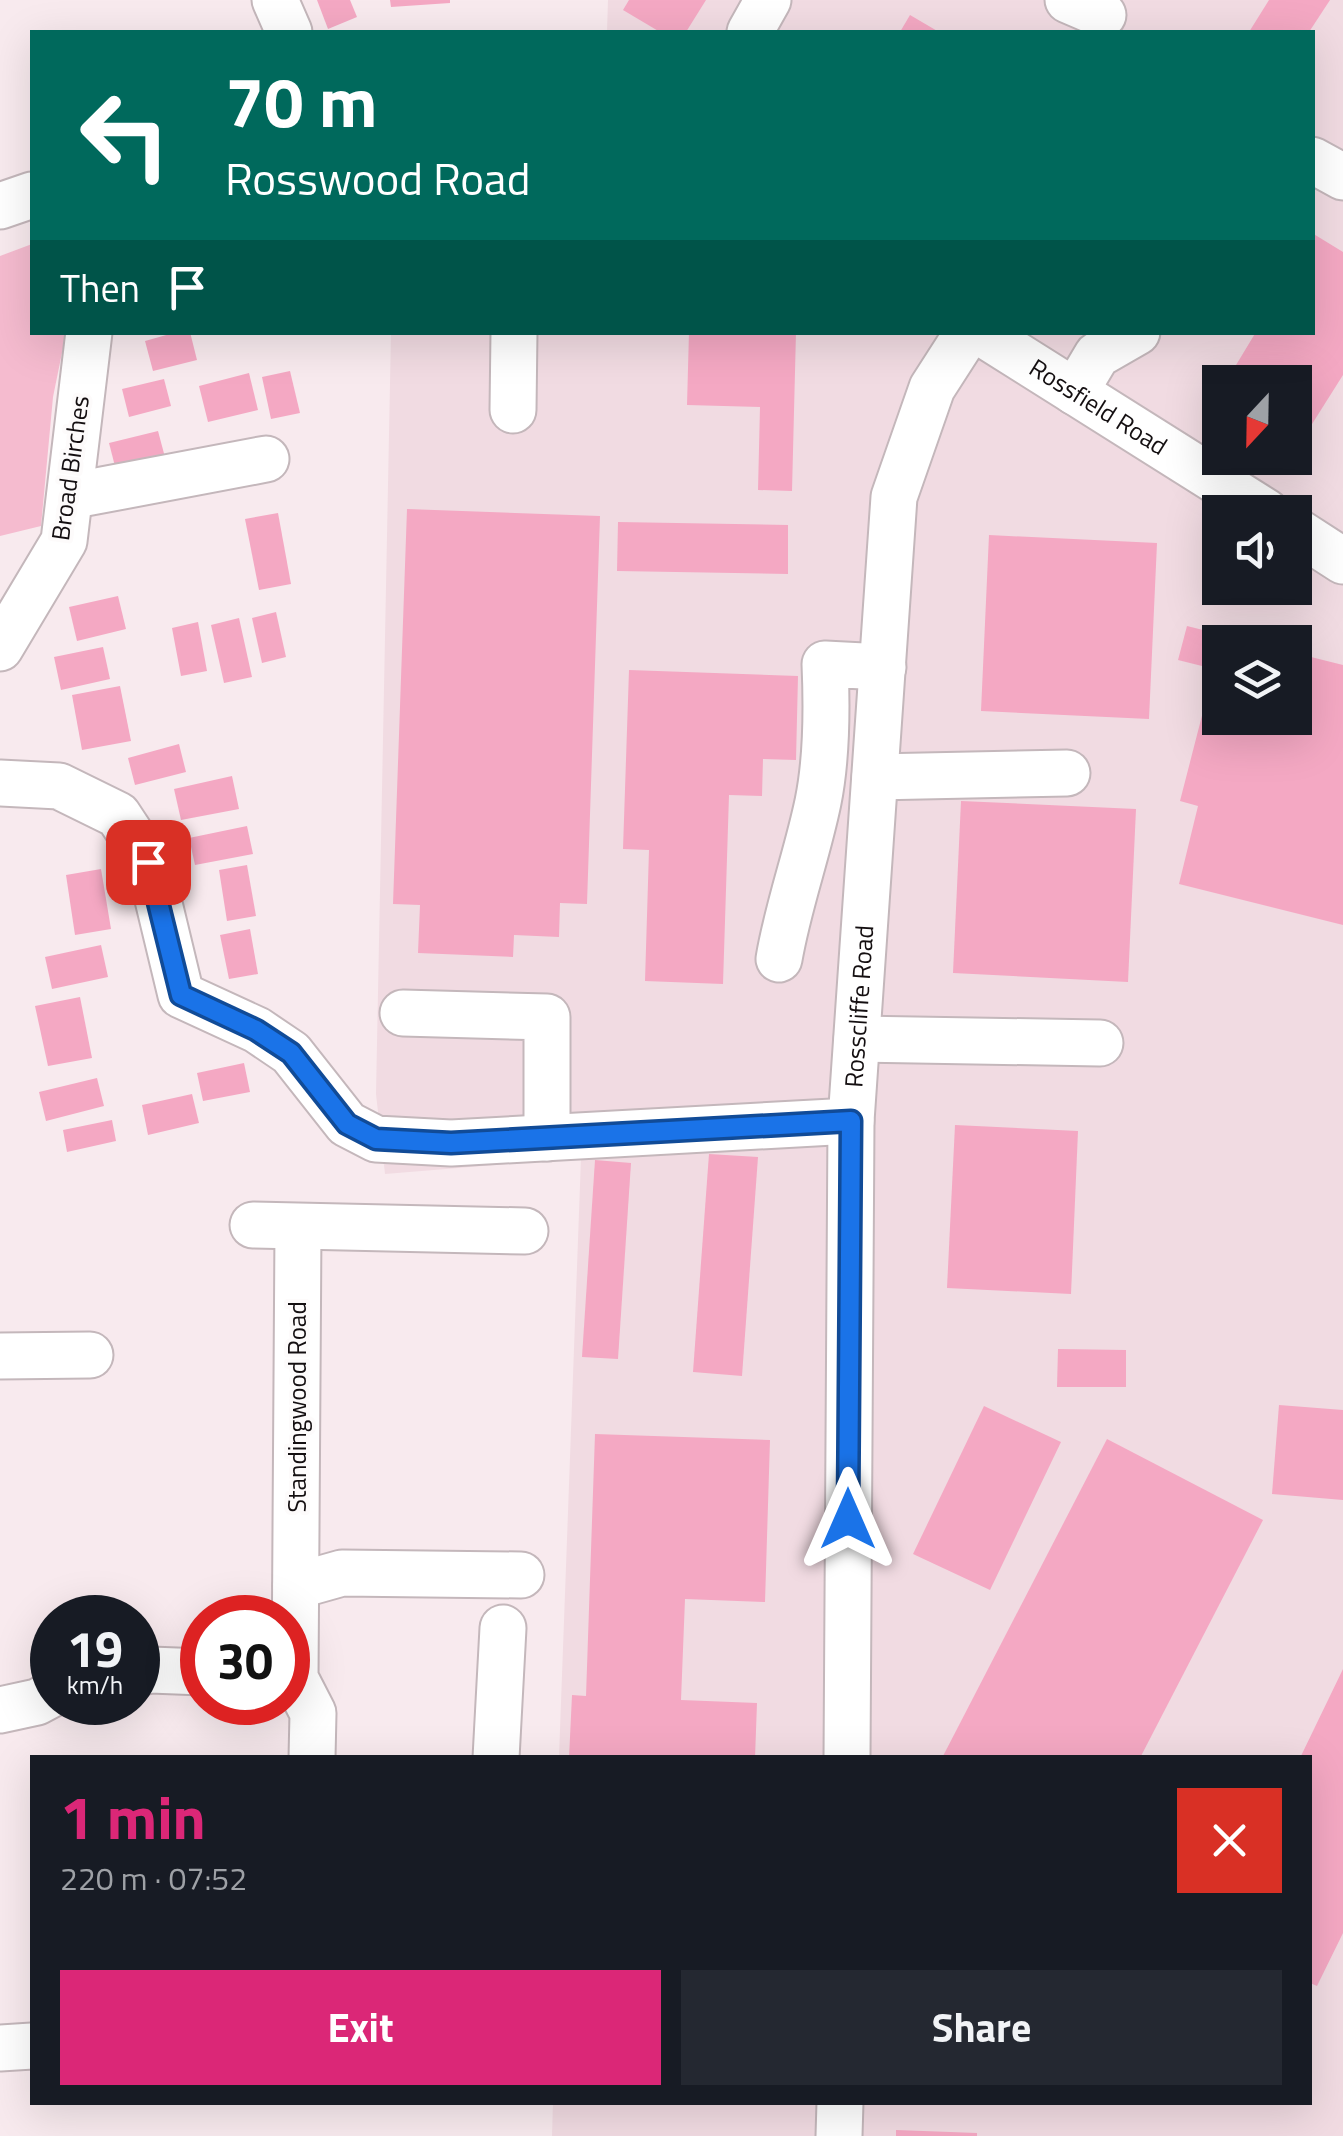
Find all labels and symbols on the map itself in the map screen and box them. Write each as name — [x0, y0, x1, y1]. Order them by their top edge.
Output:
street label: Rossfield Road — [1022, 349, 1175, 464]
north arrow — [1202, 365, 1312, 475]
street label: Broad Birches — [41, 393, 99, 543]
pin — [106, 820, 191, 905]
street label: Rosscliffe Road — [834, 924, 883, 1089]
street label: Standingwood Road — [278, 1301, 316, 1513]
position arrow — [796, 1467, 900, 1571]
speed limit sign: 30 — [180, 1595, 310, 1725]

